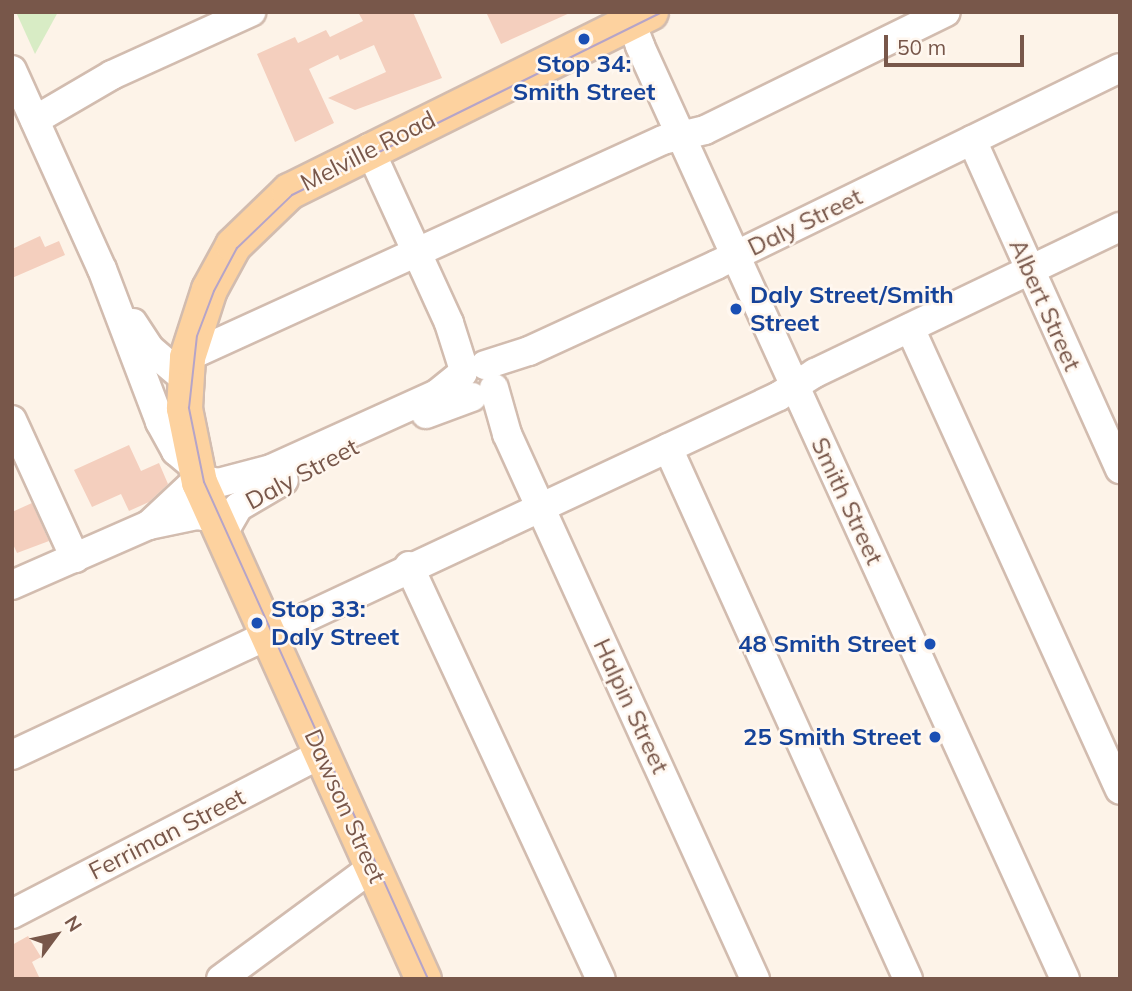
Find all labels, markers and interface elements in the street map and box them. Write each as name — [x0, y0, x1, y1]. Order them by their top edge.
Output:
scale bar — [887, 21, 1027, 65]
marker: Stop 34: Smith Street — [576, 31, 592, 47]
text: 50 m — [897, 34, 946, 60]
place label: Stop 34: Smith Street — [513, 50, 655, 106]
street label: Melville Road — [296, 105, 440, 197]
street label: Daly Street — [743, 182, 867, 262]
street label: Albert Street — [1003, 235, 1087, 375]
place label: Daly Street/Smith Street — [750, 281, 954, 337]
marker: Daly Street/Smith Street — [728, 301, 744, 317]
street label: Daly Street — [241, 432, 363, 516]
street label: Smith Street — [805, 433, 889, 569]
place label: Stop 33: Daly Street — [271, 595, 399, 651]
marker: Stop 33: Daly Street — [249, 615, 265, 631]
place label: 48 Smith Street — [738, 630, 916, 658]
street label: Halpin Street — [587, 634, 675, 778]
marker: 48 Smith Street — [922, 636, 938, 652]
place label: 25 Smith Street — [743, 723, 921, 751]
street label: Dawson Street — [298, 725, 392, 887]
marker: 25 Smith Street — [927, 729, 943, 745]
street label: Ferriman Street — [84, 782, 250, 886]
north arrow — [21, 900, 91, 970]
text: N — [60, 911, 88, 936]

